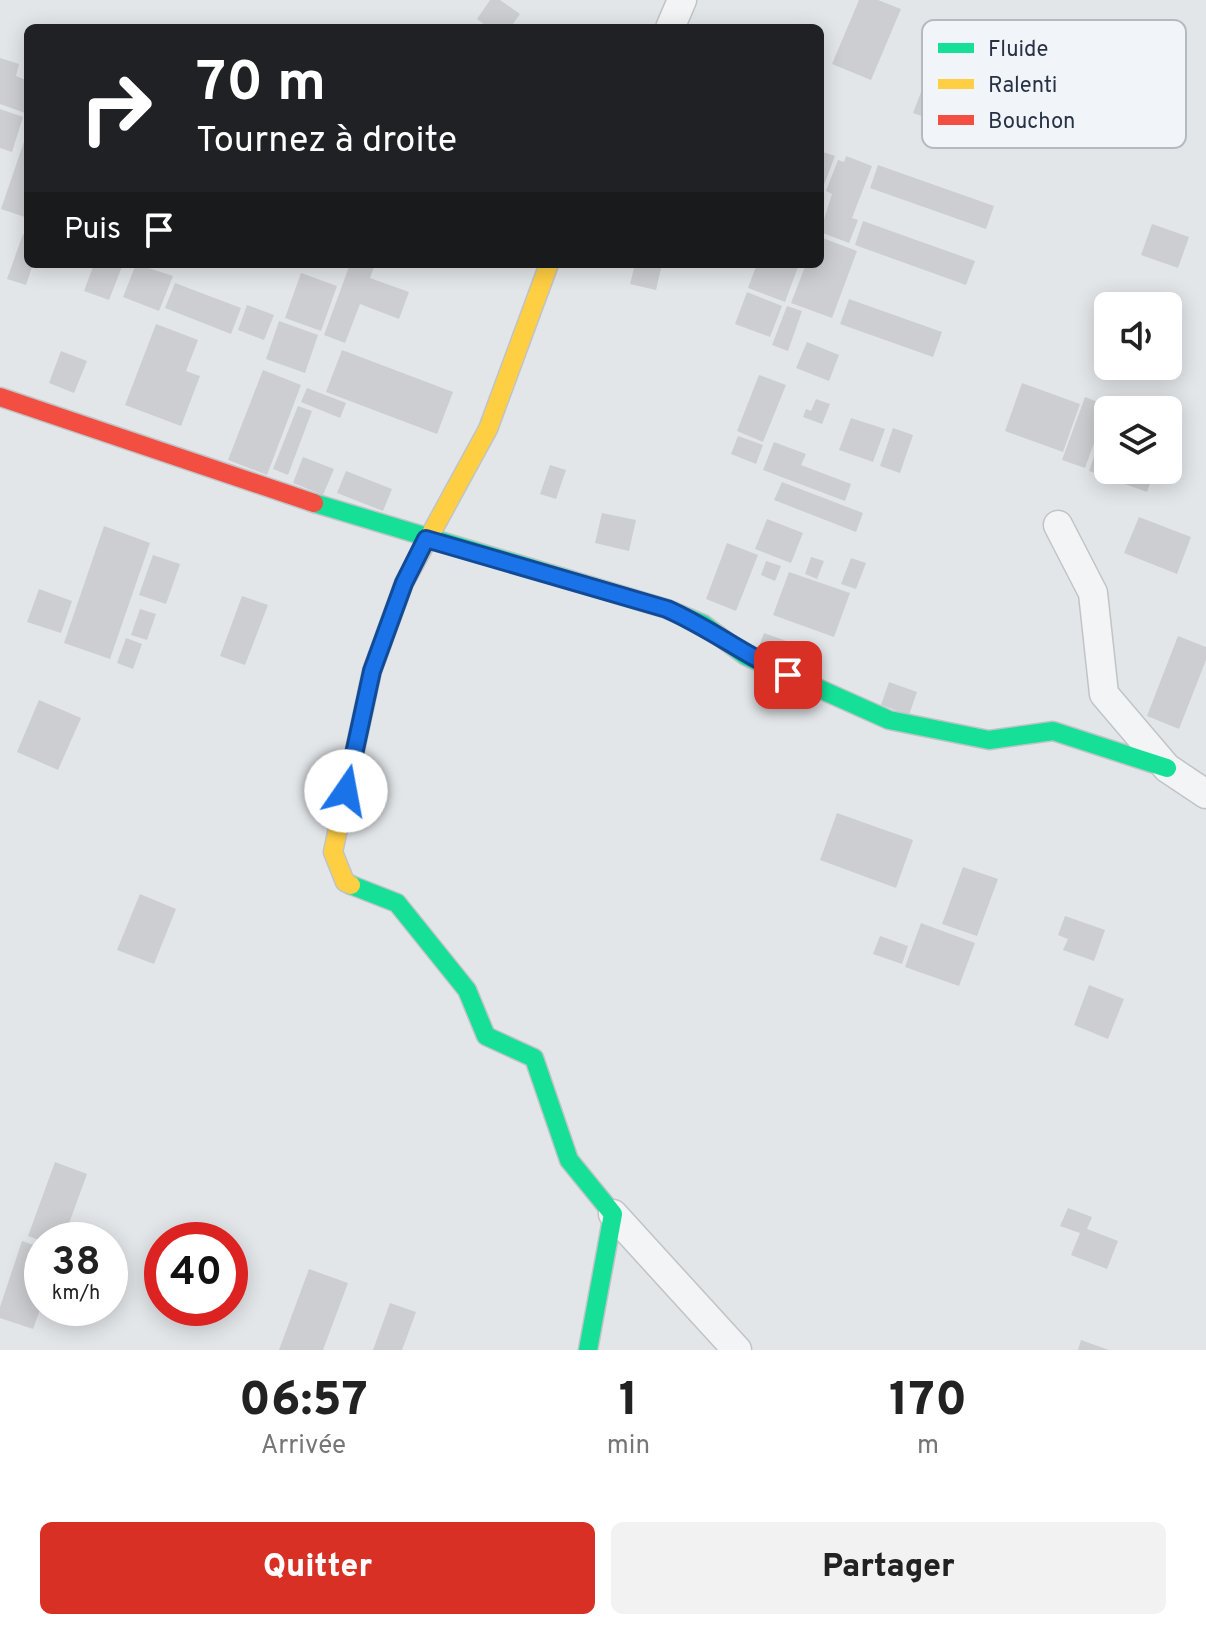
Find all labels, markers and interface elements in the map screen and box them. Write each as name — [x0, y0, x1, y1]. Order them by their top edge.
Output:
legend — [922, 20, 1186, 148]
text: Fluide — [988, 37, 1048, 64]
text: 70 m — [196, 50, 326, 120]
icon: right — [64, 56, 168, 160]
text: Ralenti — [988, 73, 1057, 100]
text: Bouchon — [988, 109, 1075, 136]
text: Tournez à droite — [196, 119, 457, 165]
icon: arrive — [137, 208, 181, 252]
text: Puis — [64, 212, 121, 249]
map controls — [1094, 292, 1182, 484]
button: sound — [1094, 292, 1182, 380]
button: layers — [1094, 396, 1182, 484]
pin — [754, 641, 822, 709]
icon: arrive — [766, 653, 810, 697]
position arrow — [304, 749, 388, 833]
speed limit sign: 40 — [144, 1222, 248, 1326]
text: 38 — [51, 1239, 101, 1289]
text: km/h — [52, 1281, 100, 1307]
text: 06:57 — [239, 1372, 368, 1432]
text: 1 — [619, 1372, 638, 1432]
text: 170 — [889, 1372, 967, 1432]
text: Arrivée — [261, 1430, 346, 1463]
text: min — [607, 1430, 650, 1463]
text: m — [917, 1430, 939, 1463]
button: Quitter — [40, 1522, 595, 1614]
button: Partager — [611, 1522, 1166, 1614]

